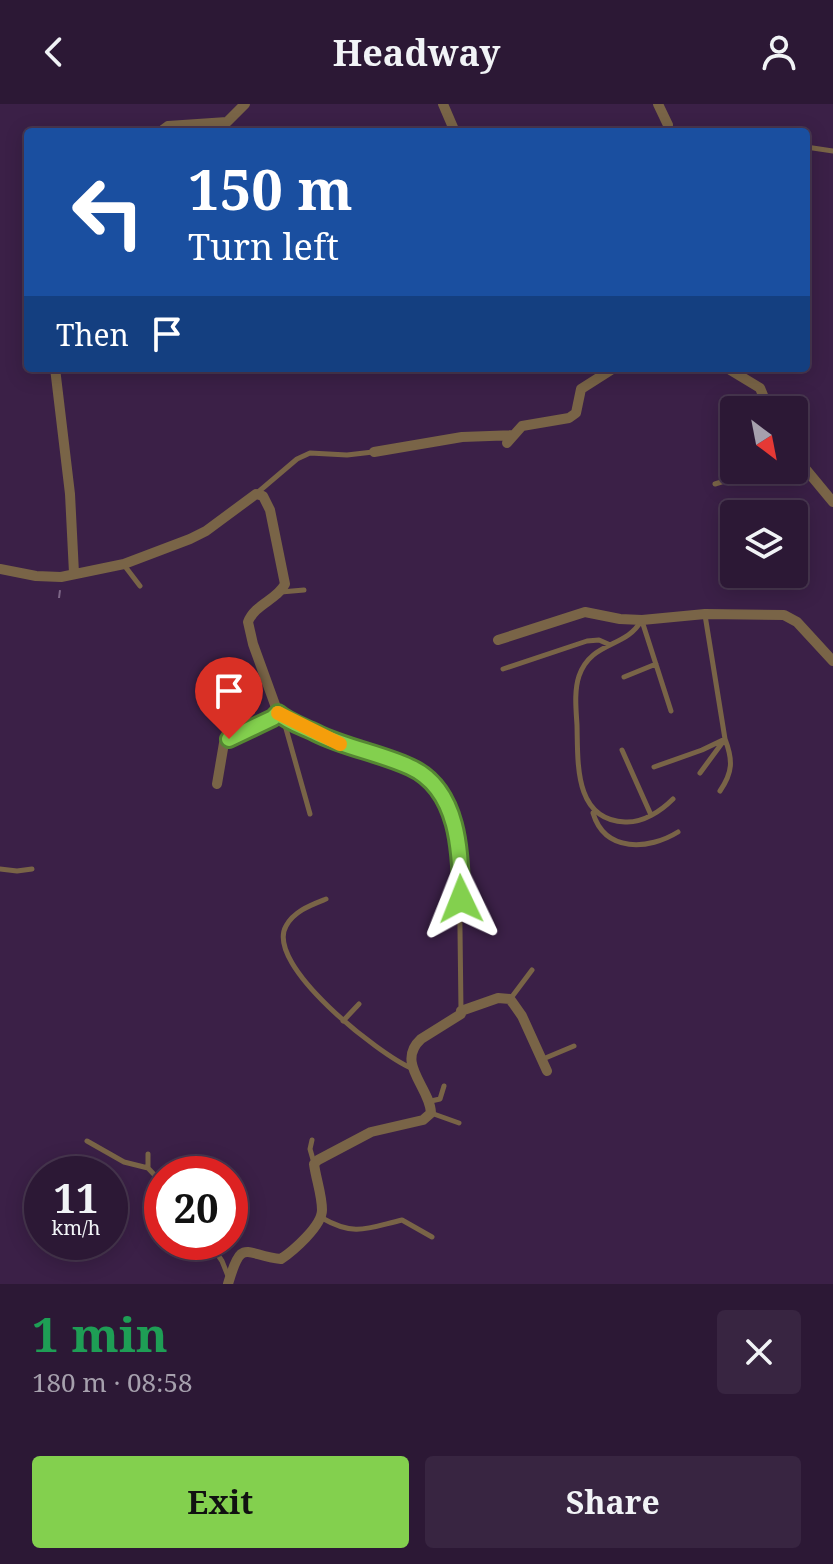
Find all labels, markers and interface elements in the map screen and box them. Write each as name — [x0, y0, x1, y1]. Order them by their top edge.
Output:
text: Headway — [333, 28, 500, 77]
icon: back — [32, 30, 76, 74]
icon: person — [757, 30, 801, 74]
text: 150 m — [188, 150, 353, 226]
icon: left — [56, 160, 160, 264]
text: Turn left — [188, 222, 339, 271]
icon: arrive — [145, 312, 189, 356]
text: Then — [56, 314, 129, 355]
north arrow — [720, 396, 808, 484]
map controls — [720, 396, 808, 588]
button: layers — [720, 500, 808, 588]
pin — [195, 657, 263, 739]
icon: arrive — [207, 669, 251, 713]
position arrow — [419, 857, 503, 941]
speed limit sign: 20 — [144, 1156, 248, 1260]
text: 11 — [53, 1170, 99, 1225]
text: km/h — [51, 1214, 101, 1241]
text: 1 min — [32, 1301, 168, 1366]
button: close — [717, 1310, 801, 1394]
text: 180 m · 08:58 — [32, 1364, 193, 1400]
button: Exit — [32, 1456, 409, 1548]
button: Share — [425, 1456, 801, 1548]

